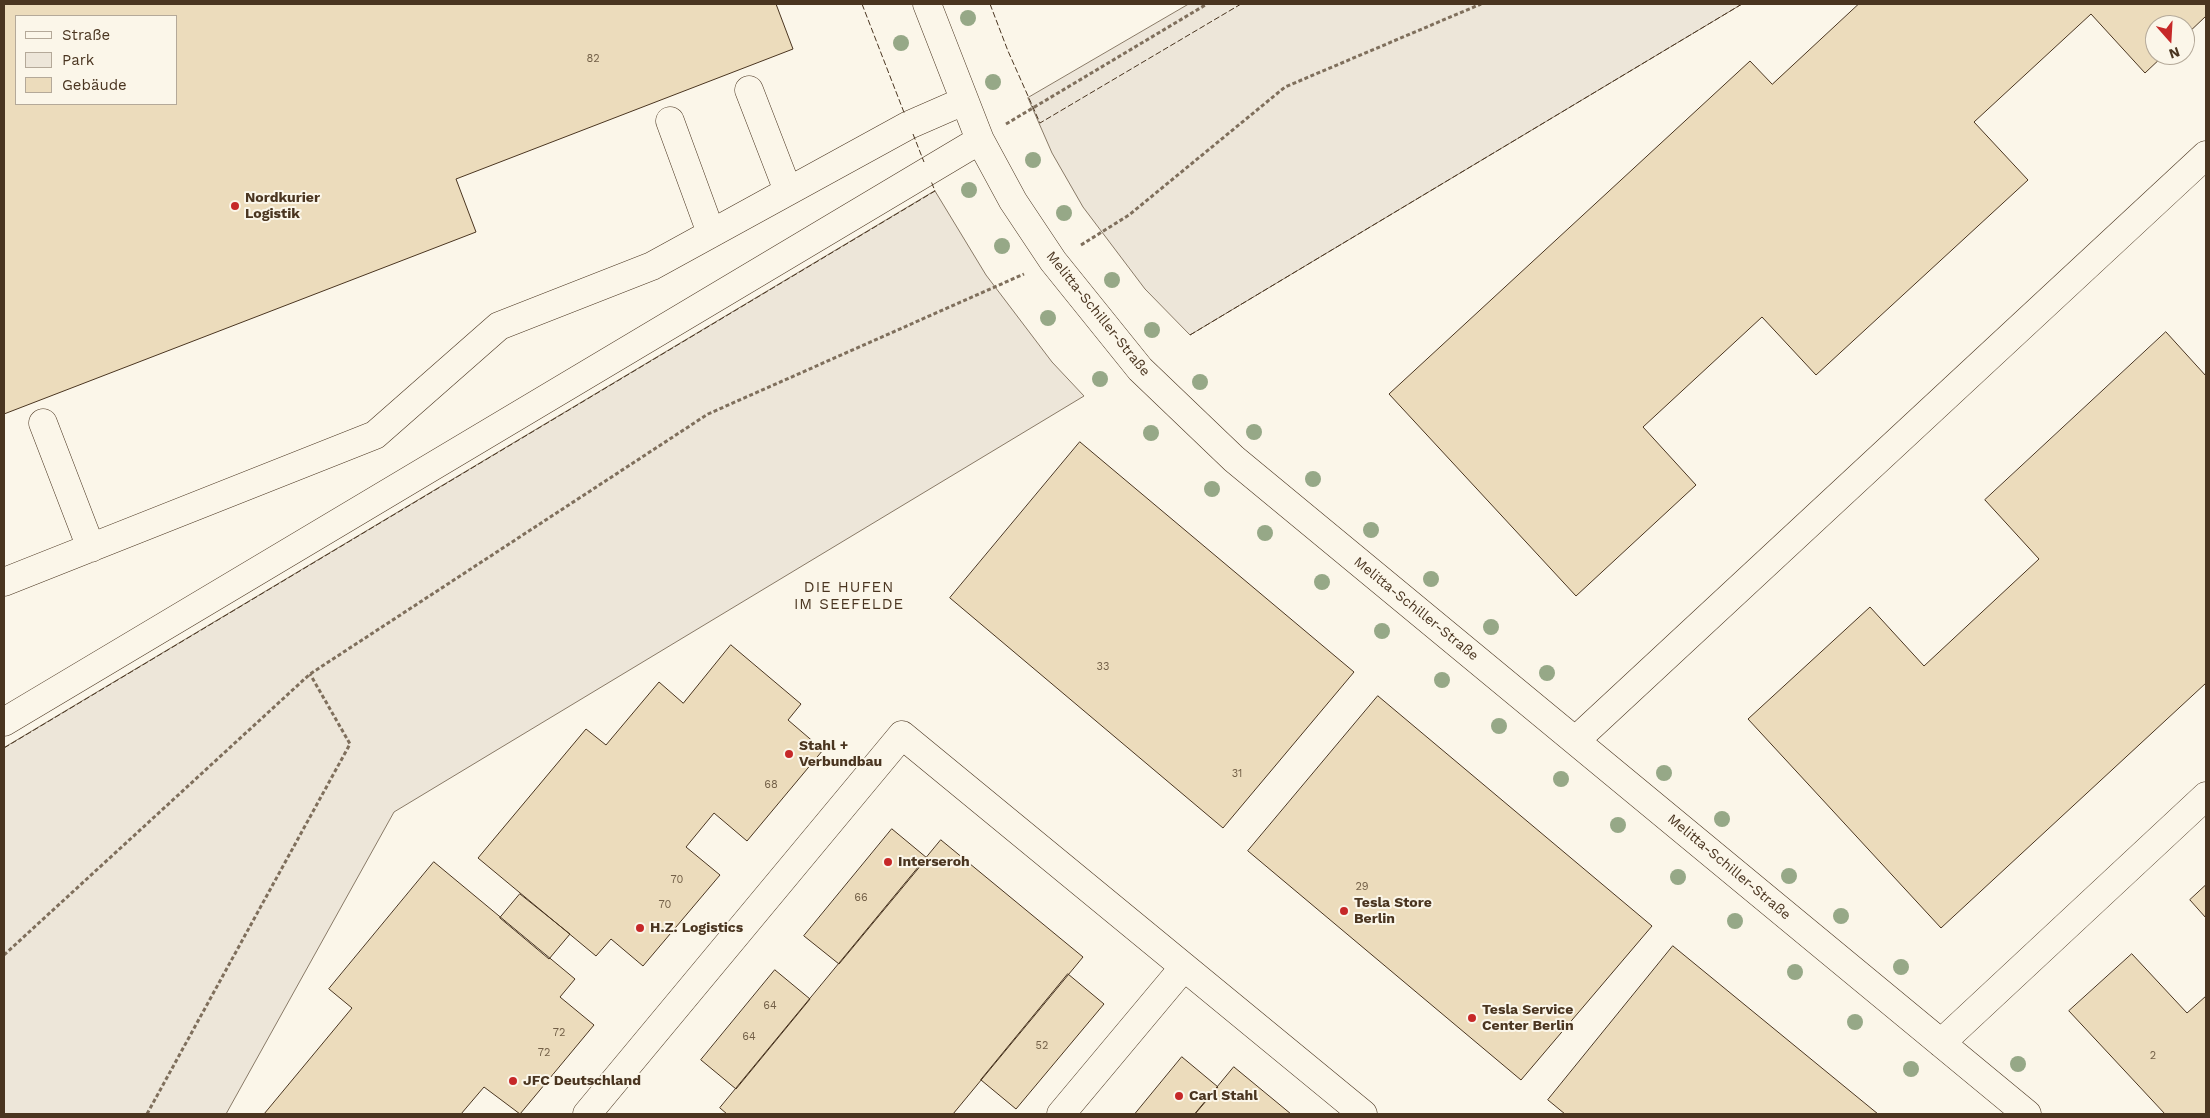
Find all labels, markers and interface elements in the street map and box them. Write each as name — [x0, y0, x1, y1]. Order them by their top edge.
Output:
legend — [15, 15, 178, 105]
north arrow — [2145, 15, 2195, 65]
text: Straße — [62, 26, 110, 44]
text: N — [2167, 44, 2182, 62]
text: Park — [62, 51, 94, 69]
house number: 82 — [586, 52, 600, 66]
text: Gebäude — [62, 76, 127, 94]
place label: Nordkurier Logistik — [245, 190, 320, 222]
marker: Nordkurier Logistik — [229, 200, 241, 212]
street label: Melitta-Schiller-Straße — [1043, 248, 1153, 380]
street label: Melitta-Schiller-Straße — [1350, 554, 1482, 664]
district label: DIE HUFEN IM SEEFELDE — [793, 579, 905, 614]
house number: 33 — [1097, 660, 1109, 674]
place label: Stahl + Verbundbau — [799, 738, 882, 770]
marker: Stahl + Verbundbau — [783, 748, 795, 760]
house number: 31 — [1232, 767, 1242, 781]
house number: 68 — [764, 778, 778, 792]
street label: Melitta-Schiller-Straße — [1664, 811, 1794, 923]
place label: Interseroh — [898, 854, 970, 870]
marker: Interseroh — [882, 856, 894, 868]
house number: 70 — [671, 873, 683, 887]
house number: 29 — [1355, 880, 1369, 894]
house number: 66 — [854, 891, 868, 905]
place label: Tesla Store Berlin — [1354, 895, 1432, 928]
house number: 70 — [659, 898, 671, 912]
marker: Tesla Store Berlin — [1338, 905, 1350, 917]
place label: H.Z. Logistics — [650, 920, 743, 936]
marker: H.Z. Logistics — [634, 922, 646, 934]
house number: 64 — [763, 999, 777, 1013]
place label: Tesla Service Center Berlin — [1482, 1002, 1574, 1034]
marker: Tesla Service Center Berlin — [1466, 1012, 1478, 1024]
house number: 72 — [553, 1026, 565, 1040]
house number: 64 — [742, 1030, 756, 1044]
house number: 52 — [1036, 1039, 1048, 1053]
house number: 72 — [538, 1046, 550, 1060]
house number: 2 — [2150, 1049, 2156, 1063]
place label: JFC Deutschland — [523, 1073, 641, 1089]
marker: JFC Deutschland — [507, 1075, 519, 1087]
place label: Carl Stahl — [1189, 1088, 1258, 1104]
marker: Carl Stahl — [1173, 1090, 1185, 1102]

